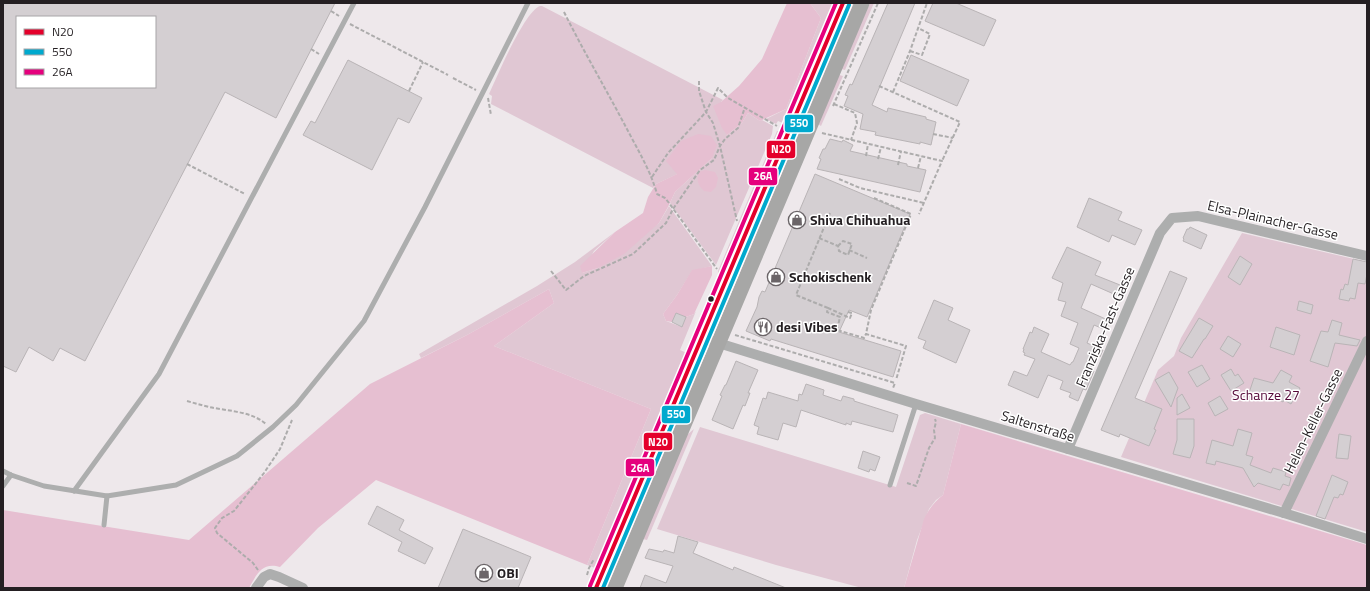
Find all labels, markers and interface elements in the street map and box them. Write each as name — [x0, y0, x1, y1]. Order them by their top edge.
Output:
legend — [16, 16, 156, 88]
text: N20 — [52, 22, 74, 41]
text: 550 — [52, 42, 72, 61]
text: 26A — [52, 62, 73, 81]
line badge: 550 — [784, 114, 814, 133]
text: 550 — [790, 115, 808, 131]
line badge: N20 — [766, 140, 796, 159]
text: N20 — [771, 141, 791, 157]
line badge: 26A — [748, 167, 778, 186]
text: 26A — [754, 168, 773, 184]
street label: Elsa-Plainacher-Gasse — [1206, 194, 1341, 245]
place label: Shiva Chihuahua — [810, 209, 910, 230]
shop icon: Shiva Chihuahua — [787, 210, 807, 230]
street label: Franziska-Fast-Gasse — [1070, 263, 1139, 390]
place label: Schokischenk — [789, 266, 872, 287]
shop icon: Schokischenk — [766, 267, 786, 287]
unlabelled marker — [706, 294, 716, 304]
place label: desi Vibes — [776, 316, 838, 337]
restaurant icon: desi Vibes — [753, 317, 773, 337]
street label: Helen-Keller-Gasse — [1278, 365, 1347, 477]
park label: Schanze 27 — [1232, 384, 1300, 405]
street label: Saltenstraße — [999, 404, 1077, 447]
line badge: 550 — [661, 405, 691, 424]
text: 550 — [667, 406, 685, 422]
line badge: N20 — [643, 432, 673, 451]
text: N20 — [648, 434, 668, 450]
line badge: 26A — [625, 458, 655, 477]
text: 26A — [631, 460, 650, 476]
place label: OBI — [497, 562, 519, 583]
shop icon: OBI — [474, 563, 494, 583]

